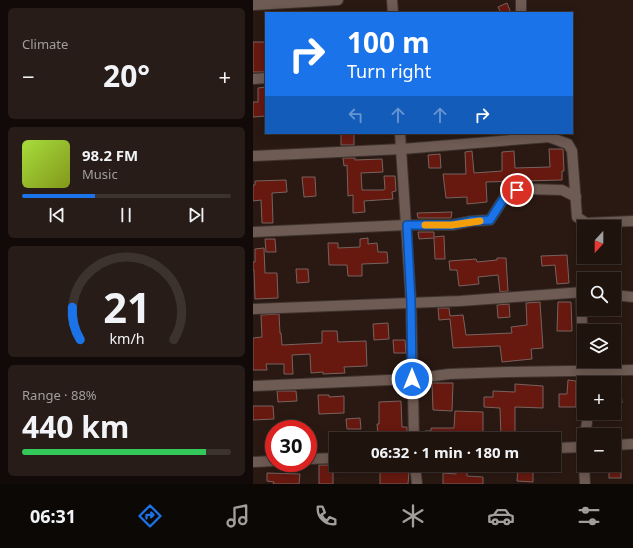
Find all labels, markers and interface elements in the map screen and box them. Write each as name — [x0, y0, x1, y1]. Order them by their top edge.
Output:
text: 100 m — [347, 23, 430, 61]
icon: right — [281, 28, 333, 80]
text: Climate — [22, 35, 68, 53]
text: 20° — [103, 55, 150, 96]
text: Turn right — [347, 59, 431, 83]
text: − — [22, 61, 35, 91]
text: + — [218, 61, 231, 91]
icon: left — [345, 104, 367, 126]
icon: ahead — [387, 104, 409, 126]
icon: ahead — [429, 104, 451, 126]
icon: right — [471, 104, 493, 126]
text: 98.2 FM — [82, 145, 138, 165]
text: Music — [82, 165, 118, 183]
pin — [500, 173, 534, 207]
icon: arrive — [506, 179, 528, 201]
icon: previous — [46, 204, 68, 226]
icon: pause — [115, 204, 137, 226]
icon: next — [185, 204, 207, 226]
north arrow — [577, 220, 621, 264]
map controls — [577, 220, 621, 472]
button: search — [577, 272, 621, 316]
text: 21 — [103, 278, 150, 334]
button: layers — [577, 324, 621, 368]
text: km/h — [109, 328, 144, 347]
position arrow — [391, 358, 433, 400]
button: + — [577, 376, 621, 420]
text: Range · 88% — [22, 386, 97, 404]
text: 440 km — [22, 406, 129, 447]
speed limit sign: 30 — [265, 420, 317, 472]
button: − — [577, 428, 621, 472]
text: 06:32 · 1 min · 180 m — [371, 442, 519, 462]
icon: directions — [136, 502, 164, 530]
icon: music — [224, 502, 252, 530]
icon: phone — [312, 502, 340, 530]
icon: climate — [399, 502, 427, 530]
icon: car — [487, 502, 515, 530]
icon: filters — [575, 502, 603, 530]
text: 06:31 — [30, 504, 76, 528]

